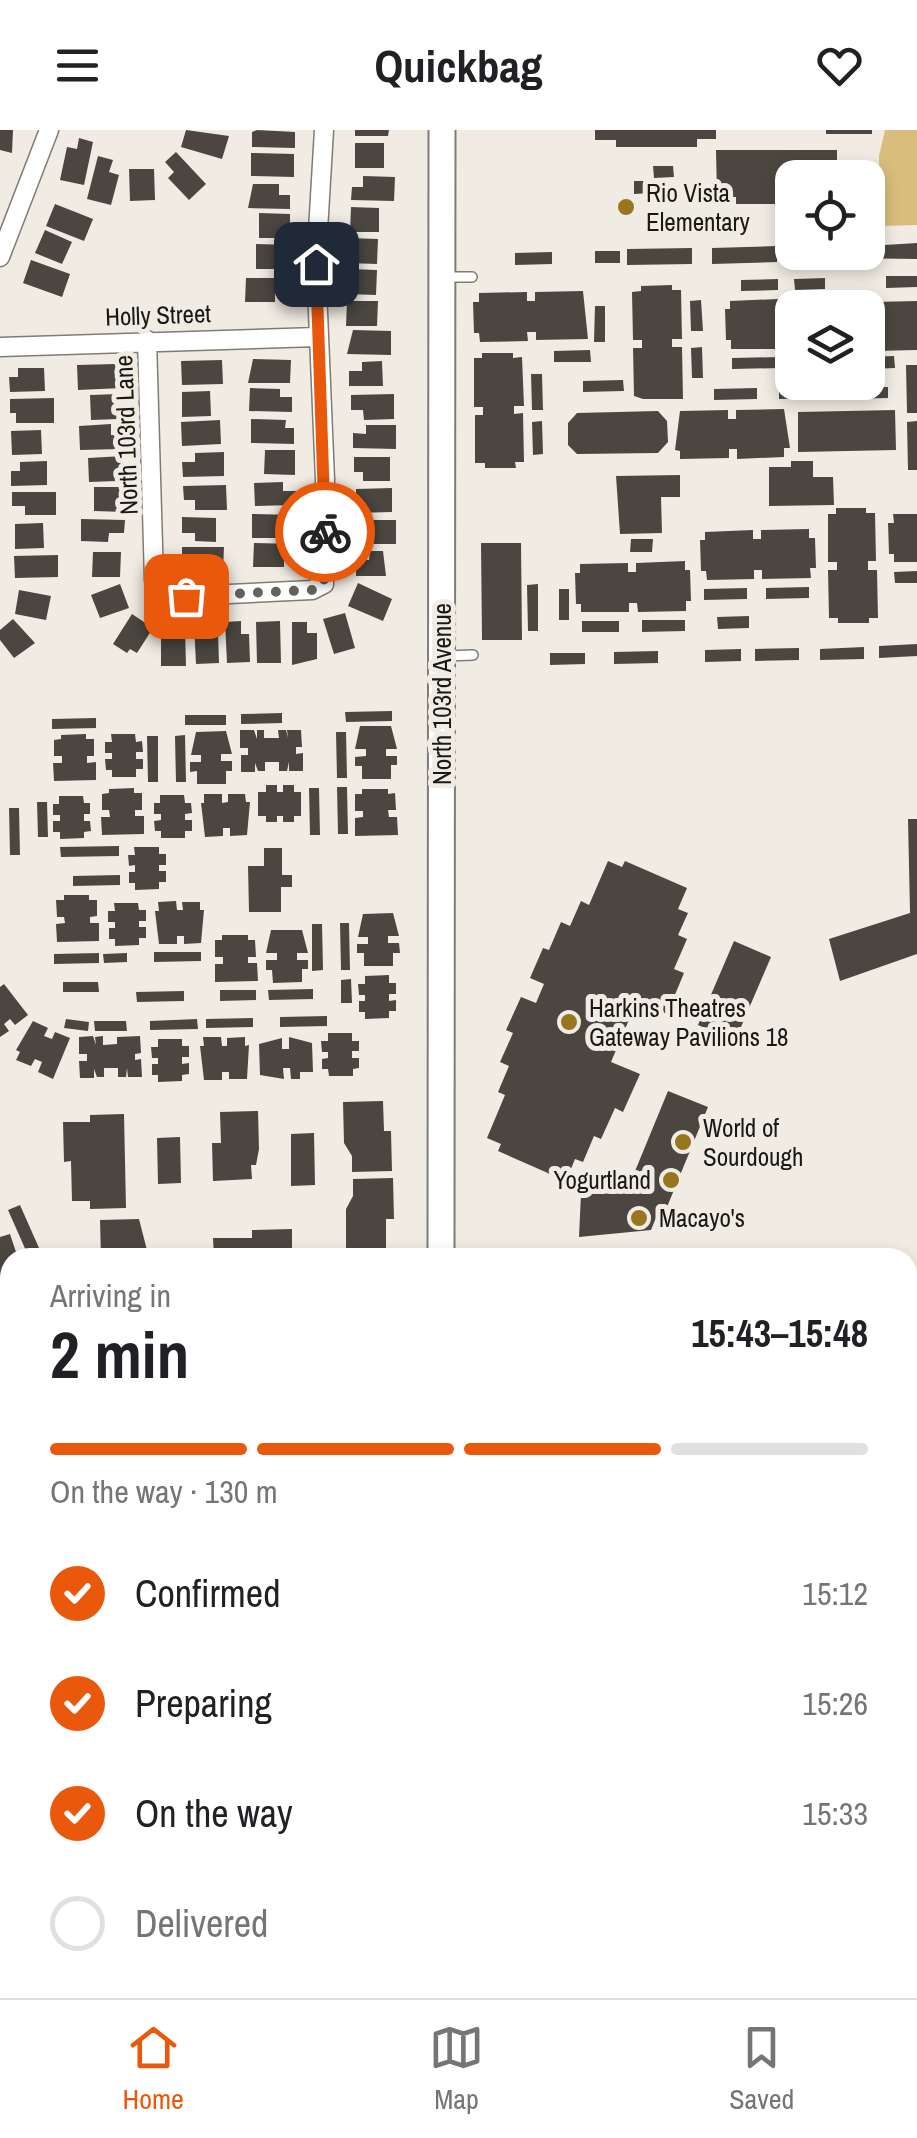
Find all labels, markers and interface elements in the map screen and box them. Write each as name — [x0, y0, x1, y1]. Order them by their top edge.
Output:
text: Quickbag — [374, 35, 543, 96]
icon: menu — [50, 38, 105, 93]
icon: heart — [812, 38, 867, 93]
map controls — [775, 160, 885, 400]
button: locate — [775, 160, 885, 270]
place label: Rio Vista Elementary — [646, 176, 750, 239]
marker: Rio Vista Elementary — [615, 196, 637, 218]
pin — [274, 222, 359, 307]
icon: home — [289, 237, 344, 292]
button: layers — [775, 290, 885, 400]
street label: Holly Street — [104, 296, 212, 334]
street label: North 103rd Lane — [106, 355, 146, 515]
courier — [275, 482, 375, 582]
icon: bike — [298, 505, 353, 560]
pin — [144, 554, 229, 639]
icon: bag — [159, 569, 214, 624]
street label: North 103rd Avenue — [425, 603, 459, 785]
place label: Harkins Theatres Gateway Pavilions 18 — [589, 991, 788, 1054]
marker: Harkins Theatres Gateway Pavilions 18 — [558, 1011, 580, 1033]
place label: World of Sourdough — [703, 1111, 803, 1174]
marker: World of Sourdough — [672, 1131, 694, 1153]
place label: Yogurtland — [553, 1163, 651, 1197]
marker: Yogurtland — [660, 1169, 682, 1191]
place label: Macayo's — [659, 1201, 745, 1235]
marker: Macayo's — [628, 1207, 650, 1229]
text: Arriving in — [50, 1274, 171, 1317]
text: 15:43–15:48 — [691, 1308, 868, 1359]
text: 2 min — [50, 1311, 189, 1398]
text: On the way · 130 m — [50, 1470, 278, 1513]
icon: check — [50, 1566, 105, 1621]
text: Confirmed — [135, 1568, 280, 1619]
text: 15:12 — [802, 1572, 868, 1615]
icon: check — [50, 1676, 105, 1731]
text: Preparing — [135, 1678, 272, 1729]
text: 15:26 — [802, 1682, 868, 1725]
icon: check — [50, 1786, 105, 1841]
text: On the way — [135, 1788, 293, 1839]
text: 15:33 — [802, 1792, 868, 1835]
text: Delivered — [135, 1898, 268, 1949]
tab: Home — [123, 2020, 184, 2118]
tab: Map — [429, 2020, 484, 2118]
tab: Saved — [729, 2020, 794, 2118]

